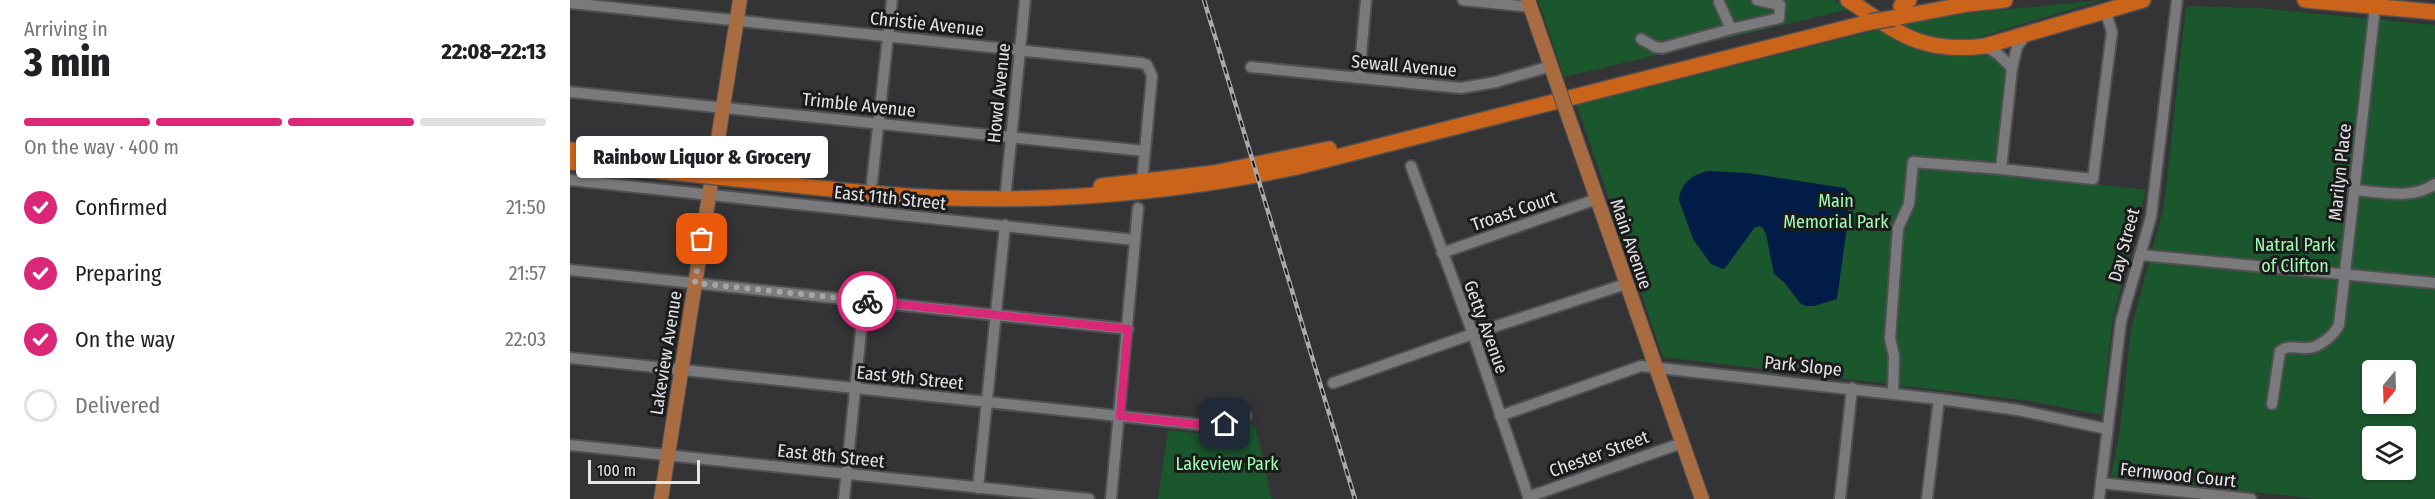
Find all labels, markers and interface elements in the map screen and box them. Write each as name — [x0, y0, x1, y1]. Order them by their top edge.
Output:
street label: Christie Avenue — [869, 7, 985, 41]
text: Arriving in — [24, 17, 108, 41]
text: 22:08–22:13 — [442, 38, 546, 65]
text: 3 min — [24, 40, 111, 86]
street label: Howd Avenue — [983, 42, 1015, 144]
street label: Sewall Avenue — [1350, 50, 1458, 82]
street label: Trimble Avenue — [801, 88, 917, 122]
street label: Marilyn Place — [2324, 122, 2356, 222]
text: On the way · 400 m — [24, 135, 179, 159]
callout: Rainbow Liquor & Grocery — [576, 137, 828, 179]
text: Rainbow Liquor & Grocery — [593, 145, 811, 169]
street label: East 11th Street — [833, 181, 947, 215]
street label: Troast Court — [1468, 186, 1560, 236]
park label: Main Memorial Park — [1783, 190, 1889, 233]
icon: check — [24, 191, 57, 224]
text: Confirmed — [75, 194, 168, 221]
text: 21:50 — [506, 195, 546, 219]
street label: Main Avenue — [1605, 196, 1657, 292]
street label: Day Street — [2104, 206, 2144, 284]
pin — [676, 213, 727, 264]
icon: bag — [685, 222, 718, 255]
park label: Natral Park of Clifton — [2255, 234, 2336, 277]
icon: check — [24, 257, 57, 290]
text: Preparing — [75, 260, 161, 287]
text: 21:57 — [509, 261, 546, 285]
courier — [837, 271, 897, 331]
street label: Getty Avenue — [1459, 278, 1513, 377]
icon: bike — [851, 285, 884, 318]
street label: Lakeview Avenue — [645, 289, 687, 417]
icon: check — [24, 323, 57, 356]
text: On the way — [75, 326, 175, 353]
text: 22:03 — [505, 327, 546, 351]
street label: Park Slope — [1763, 351, 1843, 381]
north arrow — [2362, 360, 2416, 414]
map controls — [2362, 360, 2416, 480]
street label: East 9th Street — [855, 361, 965, 395]
text: Delivered — [75, 392, 160, 419]
pin — [1199, 398, 1250, 449]
icon: home — [1208, 407, 1241, 440]
street label: Chester Street — [1546, 426, 1652, 482]
button: layers — [2362, 426, 2416, 480]
street label: East 8th Street — [776, 439, 886, 473]
park label: Lakeview Park — [1175, 453, 1279, 475]
scale bar — [588, 457, 700, 484]
street label: Fernwood Court — [2119, 458, 2237, 492]
text: 100 m — [597, 461, 636, 480]

